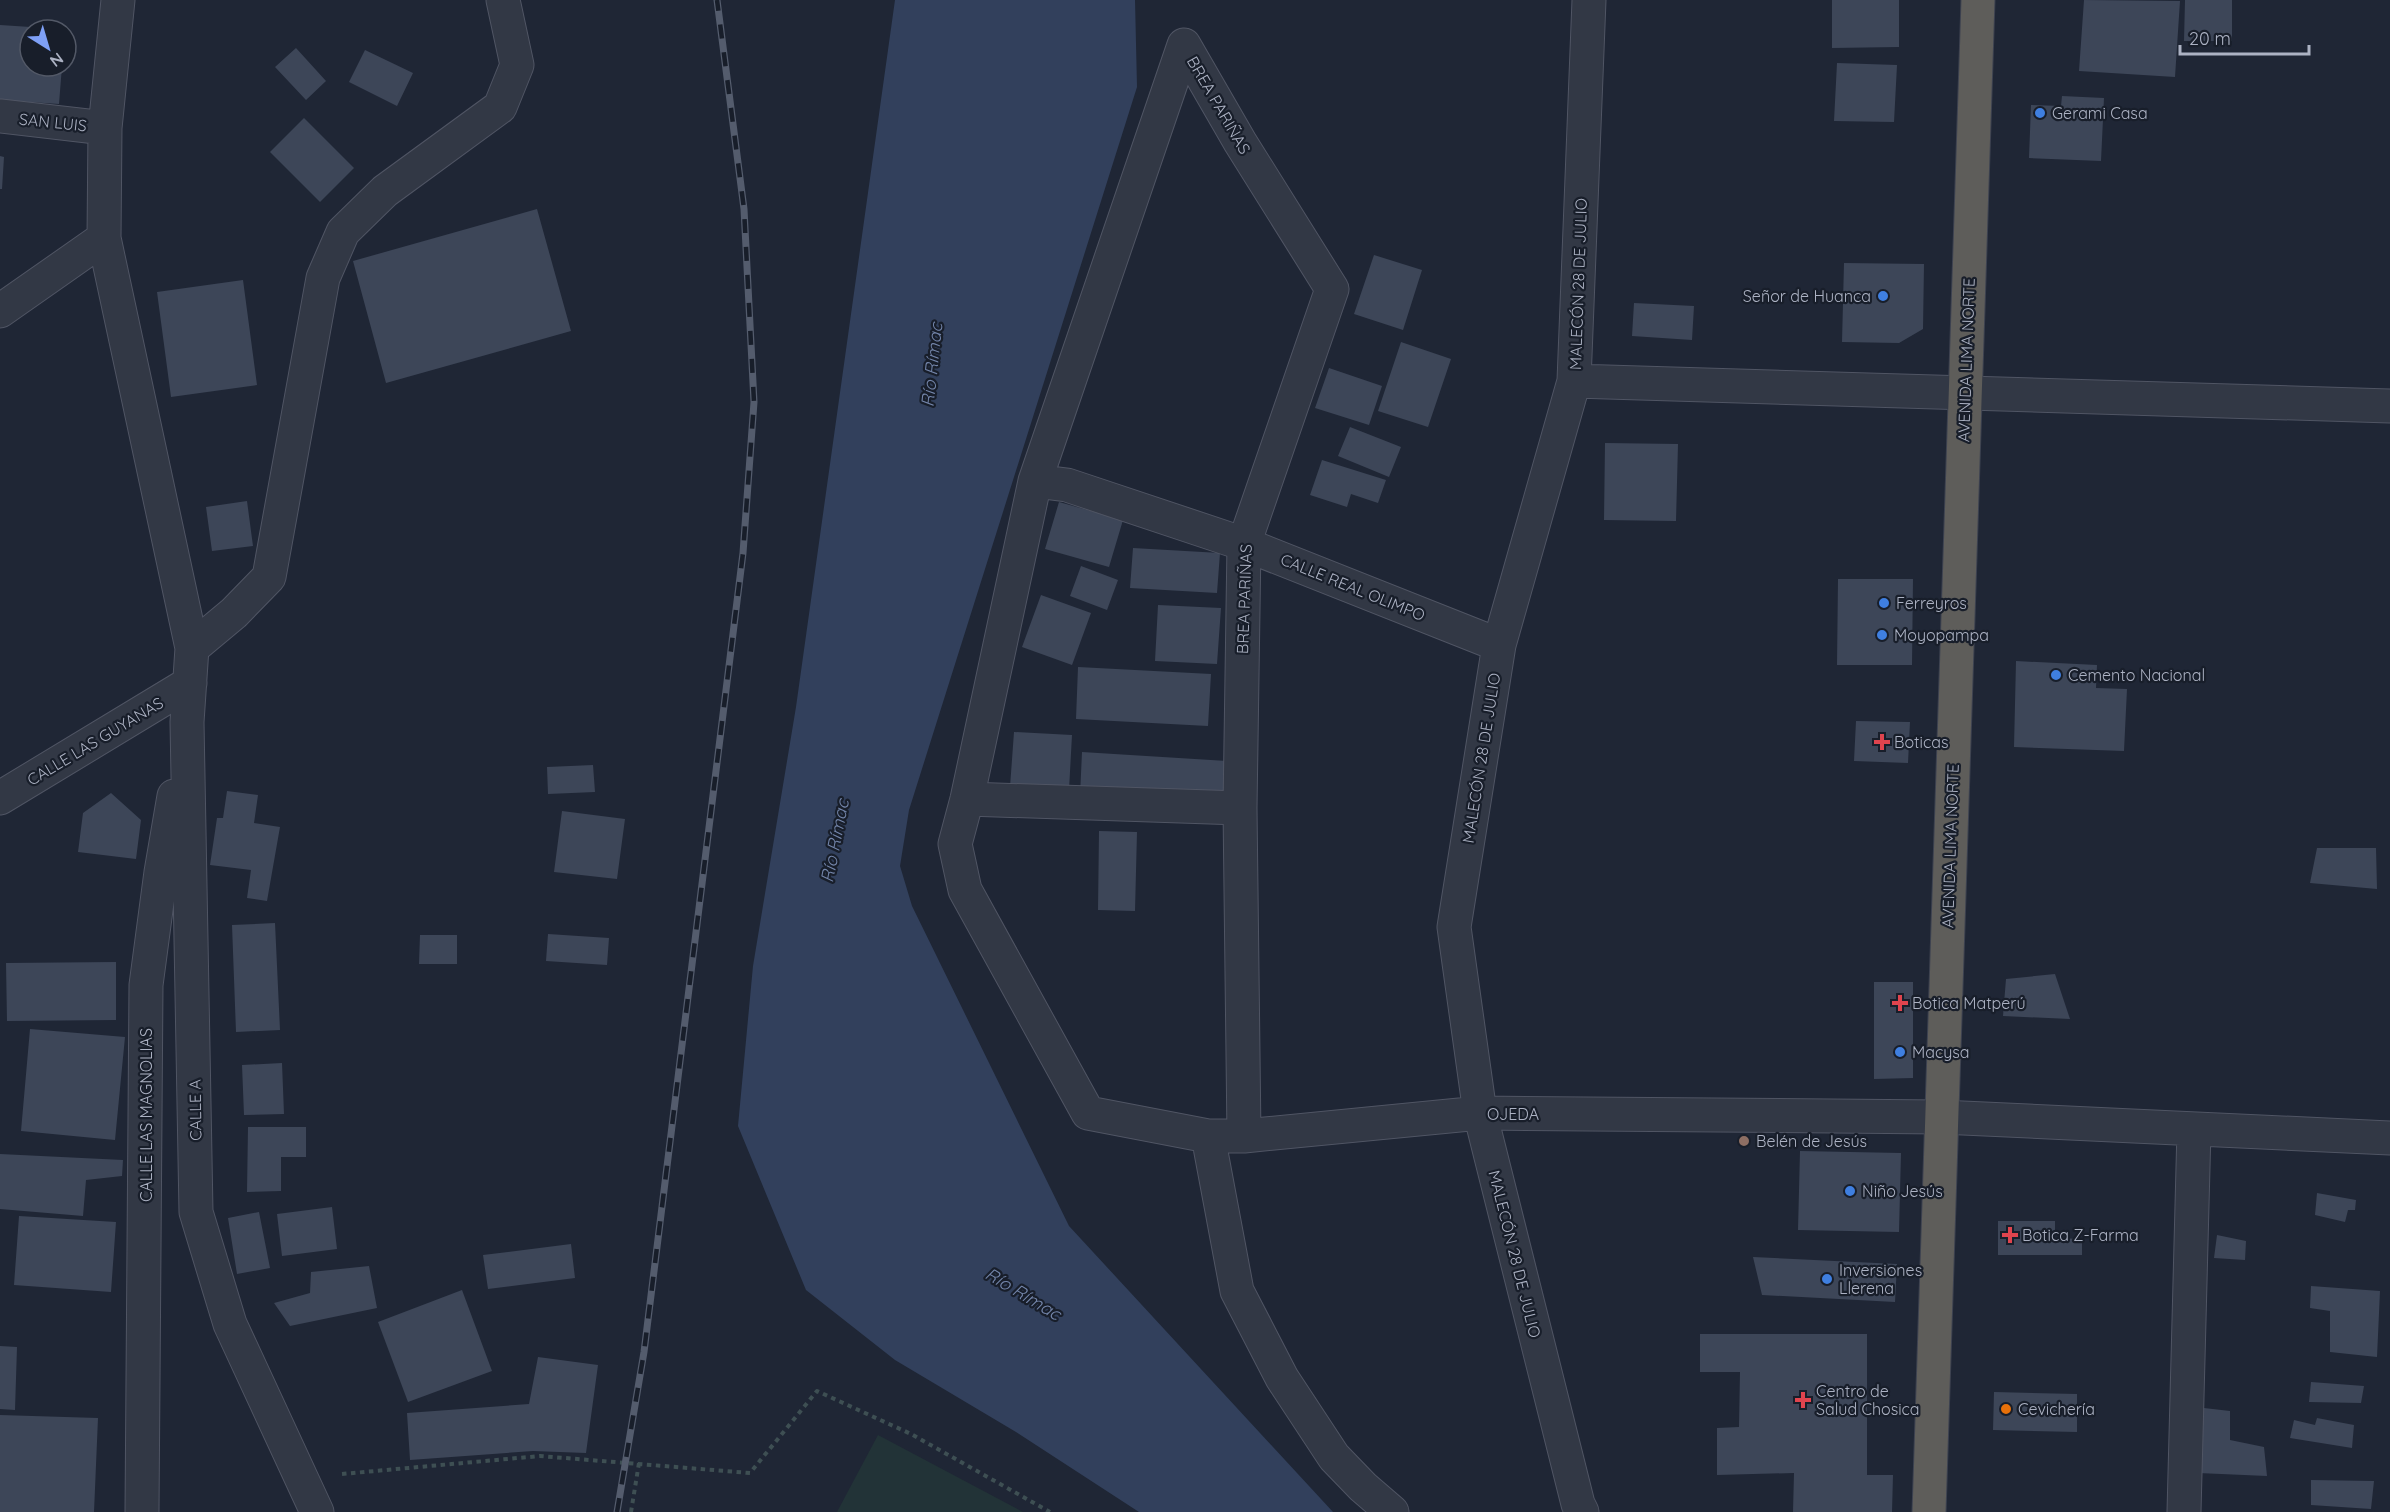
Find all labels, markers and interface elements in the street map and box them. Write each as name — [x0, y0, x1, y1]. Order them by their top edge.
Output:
north arrow — [18, 18, 78, 78]
scale bar — [2180, 18, 2309, 56]
text: 20 m — [2189, 27, 2231, 50]
text: N — [46, 48, 68, 72]
street label: BREA PARIÑAS — [1183, 52, 1255, 158]
place label: Gerami Casa — [2052, 103, 2148, 123]
marker: Gerami Casa — [2033, 106, 2047, 120]
street label: SAN LUIS — [18, 109, 88, 135]
street label: MALECÓN 28 DE JULIO — [1565, 198, 1591, 370]
street label: AVENIDA LIMA NORTE — [1953, 278, 1979, 442]
place label: Señor de Huanca — [1743, 286, 1871, 306]
marker: Señor de Huanca — [1876, 289, 1890, 303]
water label: Río Rímac — [916, 320, 948, 408]
street label: BREA PARIÑAS — [1232, 544, 1256, 654]
street label: CALLE REAL OLIMPO — [1278, 549, 1428, 625]
place label: Ferreyros — [1896, 593, 1967, 613]
marker: Ferreyros — [1877, 596, 1891, 610]
place label: Moyopampa — [1894, 625, 1989, 645]
marker: Moyopampa — [1875, 628, 1889, 642]
place label: Cemento Nacional — [2068, 665, 2205, 685]
marker: Cemento Nacional — [2049, 668, 2063, 682]
street label: MALECÓN 28 DE JULIO — [1458, 671, 1504, 845]
street label: CALLE LAS GUYANAS — [23, 692, 167, 790]
place label: Boticas — [1894, 732, 1948, 752]
marker: Boticas — [1875, 735, 1889, 749]
street label: AVENIDA LIMA NORTE — [1937, 764, 1963, 928]
water label: Río Rímac — [815, 796, 854, 884]
place label: Botica Matperú — [1912, 993, 2026, 1013]
marker: Botica Matperú — [1893, 996, 1907, 1010]
street label: CALLE LAS MAGNOLIAS — [136, 1028, 156, 1202]
place label: Macysa — [1912, 1042, 1969, 1062]
marker: Macysa — [1893, 1045, 1907, 1059]
street label: CALLE A — [184, 1079, 206, 1141]
street label: OJEDA — [1487, 1104, 1539, 1124]
place label: Belén de Jesús — [1756, 1131, 1867, 1151]
marker: Belén de Jesús — [1737, 1134, 1751, 1148]
street label: MALECÓN 28 DE JULIO — [1484, 1168, 1546, 1340]
place label: Niño Jesús — [1862, 1181, 1943, 1201]
marker: Niño Jesús — [1843, 1184, 1857, 1198]
place label: Botica Z-Farma — [2022, 1225, 2139, 1245]
marker: Botica Z-Farma — [2003, 1228, 2017, 1242]
place label: Inversiones Llerena — [1839, 1260, 1922, 1298]
water label: Río Rímac — [981, 1262, 1067, 1326]
marker: Inversiones Llerena — [1820, 1272, 1834, 1286]
place label: Centro de Salud Chosica — [1816, 1381, 1920, 1419]
marker: Centro de Salud Chosica — [1794, 1391, 1812, 1409]
place label: Cevichería — [2018, 1399, 2095, 1419]
marker: Cevichería — [1999, 1402, 2013, 1416]

